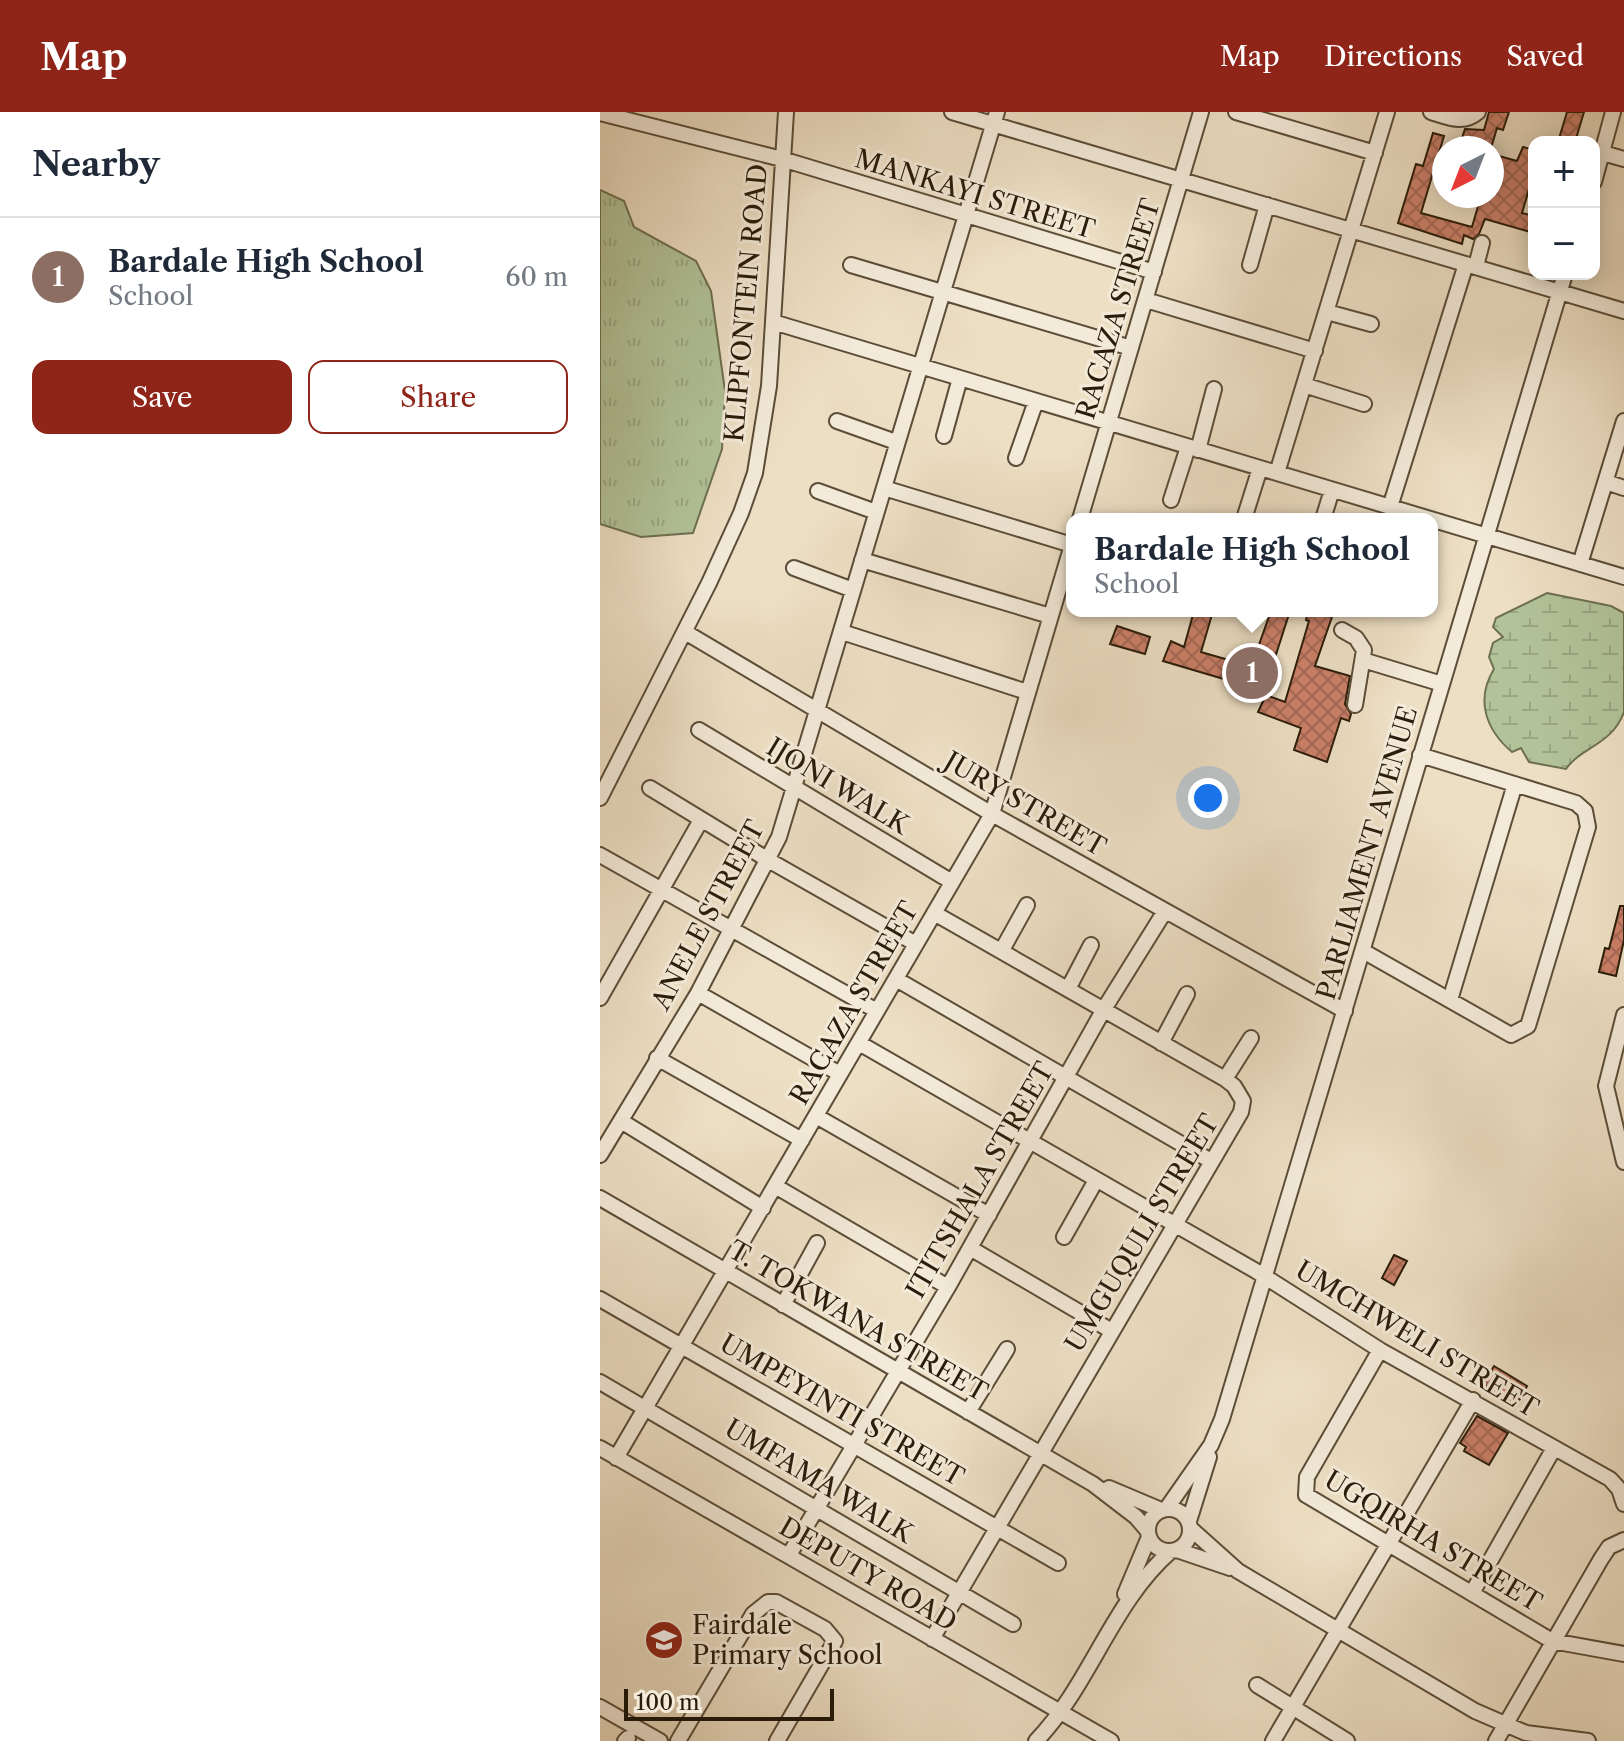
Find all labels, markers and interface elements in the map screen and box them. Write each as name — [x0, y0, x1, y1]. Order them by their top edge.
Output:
text: Map — [40, 33, 128, 80]
text: Map — [1220, 39, 1280, 73]
text: Directions — [1324, 39, 1462, 73]
text: Saved — [1506, 39, 1584, 73]
north arrow — [1432, 136, 1504, 208]
map controls — [1528, 136, 1600, 280]
button: + — [1528, 136, 1600, 208]
street label: MANKAYI STREET — [851, 142, 1099, 246]
text: Nearby — [32, 143, 160, 185]
street label: KLIPFONTEIN ROAD — [718, 163, 774, 443]
street label: RACAZA STREET — [1069, 194, 1167, 423]
button: − — [1528, 208, 1600, 280]
text: Bardale High School — [108, 243, 424, 280]
text: 1 — [52, 261, 64, 293]
text: 60 m — [505, 261, 568, 293]
text: School — [108, 280, 193, 312]
button: Save — [32, 360, 292, 434]
button: Share — [308, 360, 568, 434]
popup — [1066, 513, 1438, 617]
text: Bardale High School — [1094, 531, 1410, 568]
text: School — [1094, 568, 1179, 600]
pin: 1 — [1226, 643, 1278, 703]
street label: PARLIAMENT AVENUE — [1310, 703, 1424, 1003]
street label: IJONI WALK — [761, 731, 916, 841]
street label: JURY STREET — [935, 743, 1112, 863]
your location — [1188, 778, 1228, 818]
street label: ANELE STREET — [644, 814, 772, 1016]
street label: RACAZA STREET — [783, 895, 925, 1110]
street label: ITITSHALA STREET — [899, 1056, 1061, 1304]
street label: UMGUQULI STREET — [1058, 1108, 1226, 1358]
street label: T. TOKWANA STREET — [723, 1234, 994, 1409]
street label: UMCHWELI STREET — [1290, 1254, 1545, 1425]
street label: UMPEYINTI STREET — [714, 1327, 970, 1493]
street label: UMFAMA WALK — [719, 1412, 920, 1550]
street label: UGQIRHA STREET — [1319, 1463, 1548, 1619]
street label: DEPUTY ROAD — [774, 1510, 962, 1638]
place label: Fairdale Primary School — [692, 1609, 883, 1671]
school or university icon: Fairdale Primary School — [643, 1619, 685, 1661]
scale bar — [624, 1685, 834, 1721]
text: 100 m — [636, 1689, 699, 1716]

